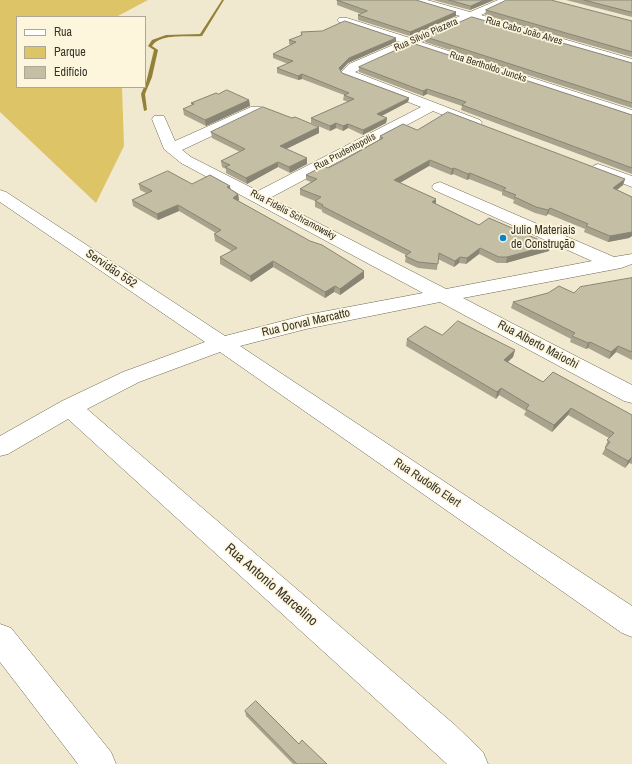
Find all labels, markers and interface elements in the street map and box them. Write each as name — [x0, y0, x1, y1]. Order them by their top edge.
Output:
street label: Rua Cabo João Alves — [484, 14, 564, 48]
legend — [16, 16, 146, 88]
street label: Rua Silvio Piazera — [392, 16, 460, 54]
text: Rua — [54, 24, 72, 40]
text: Parque — [54, 44, 86, 60]
street label: Rua Bertholdo Juncks — [448, 49, 528, 85]
text: Edifício — [54, 64, 87, 80]
street label: Rua Prudentopolis — [312, 131, 378, 173]
street label: Rua Fidelis Schramowsky — [248, 187, 338, 243]
place label: Julio Materiais de Construção — [511, 224, 576, 252]
marker: Julio Materiais de Construção — [498, 233, 508, 243]
street label: Servidão 552 — [83, 247, 139, 291]
street label: Rua Dorval Marcatto — [260, 306, 352, 340]
street label: Rua Alberto Maiochi — [495, 318, 581, 372]
street label: Rua Rudolfo Elert — [391, 455, 463, 511]
street label: Rua Antonio Marcelino — [221, 540, 321, 630]

